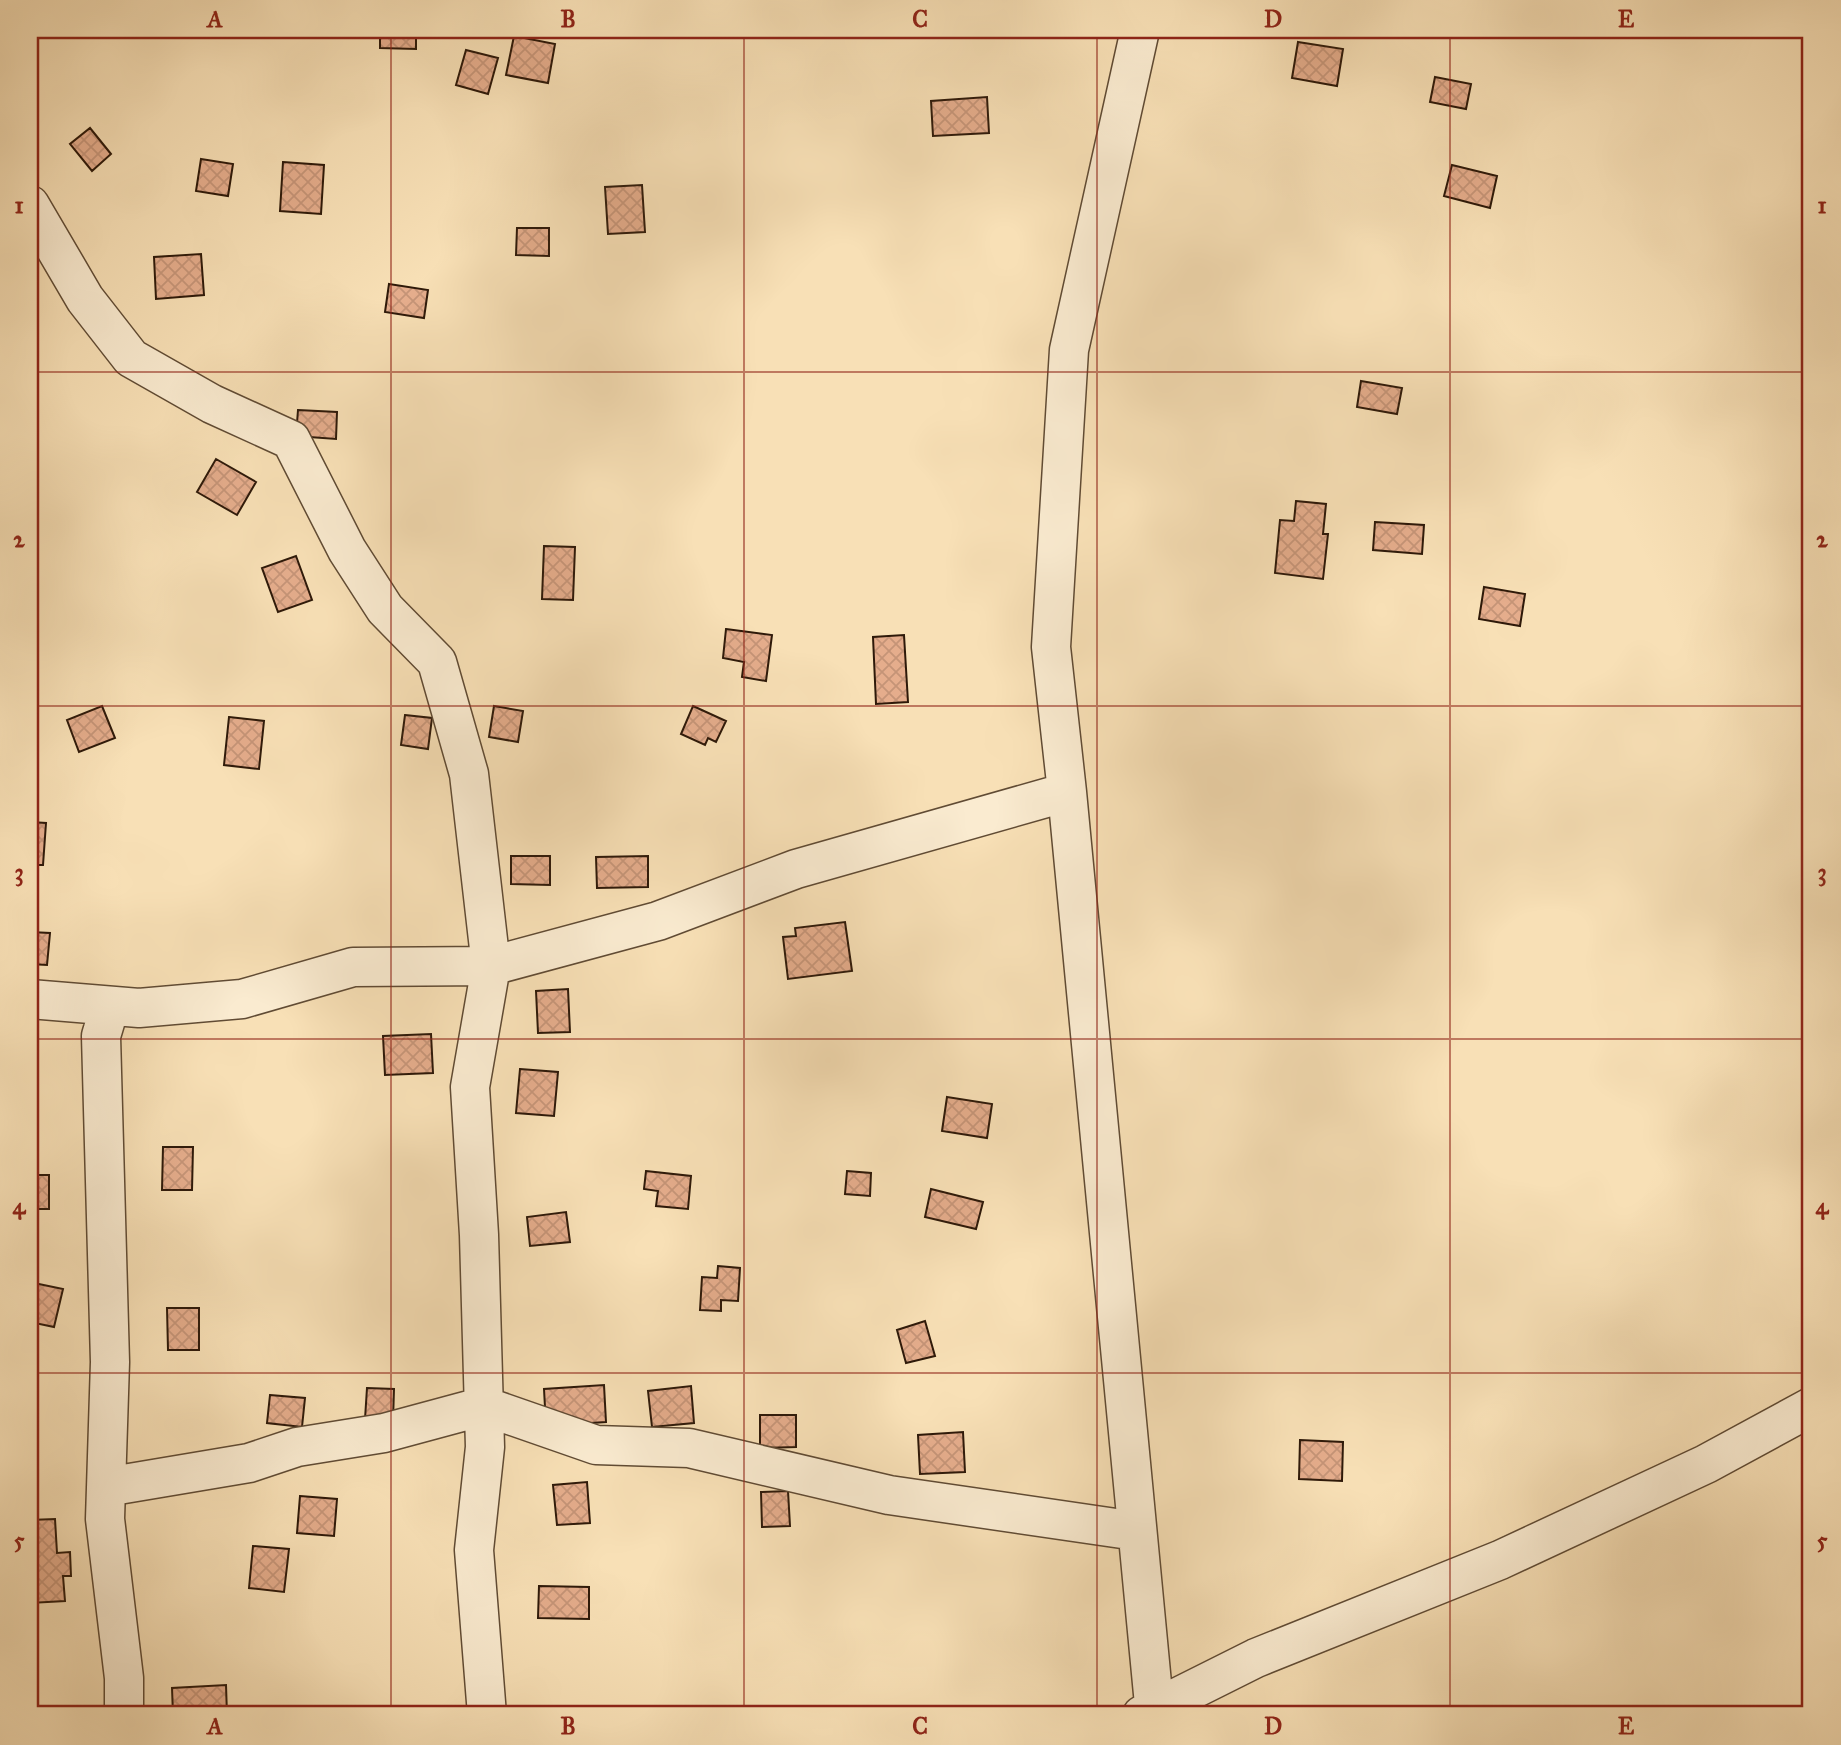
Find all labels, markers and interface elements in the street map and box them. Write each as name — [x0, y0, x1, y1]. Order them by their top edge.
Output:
text: A — [205, 5, 223, 33]
text: B — [560, 5, 576, 33]
text: C — [912, 5, 928, 33]
text: D — [1264, 5, 1282, 33]
text: E — [1618, 5, 1635, 33]
text: 1 — [14, 191, 24, 219]
text: 1 — [1817, 191, 1827, 219]
text: 2 — [13, 525, 25, 553]
text: 2 — [1816, 525, 1828, 553]
text: 3 — [14, 858, 24, 887]
text: 3 — [1817, 858, 1827, 887]
text: 4 — [13, 1192, 27, 1220]
text: 4 — [1816, 1192, 1830, 1220]
text: 5 — [14, 1526, 25, 1554]
text: 5 — [1817, 1526, 1828, 1554]
text: A — [205, 1712, 223, 1740]
text: B — [560, 1712, 576, 1740]
text: C — [912, 1712, 928, 1740]
text: D — [1264, 1712, 1282, 1740]
text: E — [1618, 1712, 1635, 1740]

